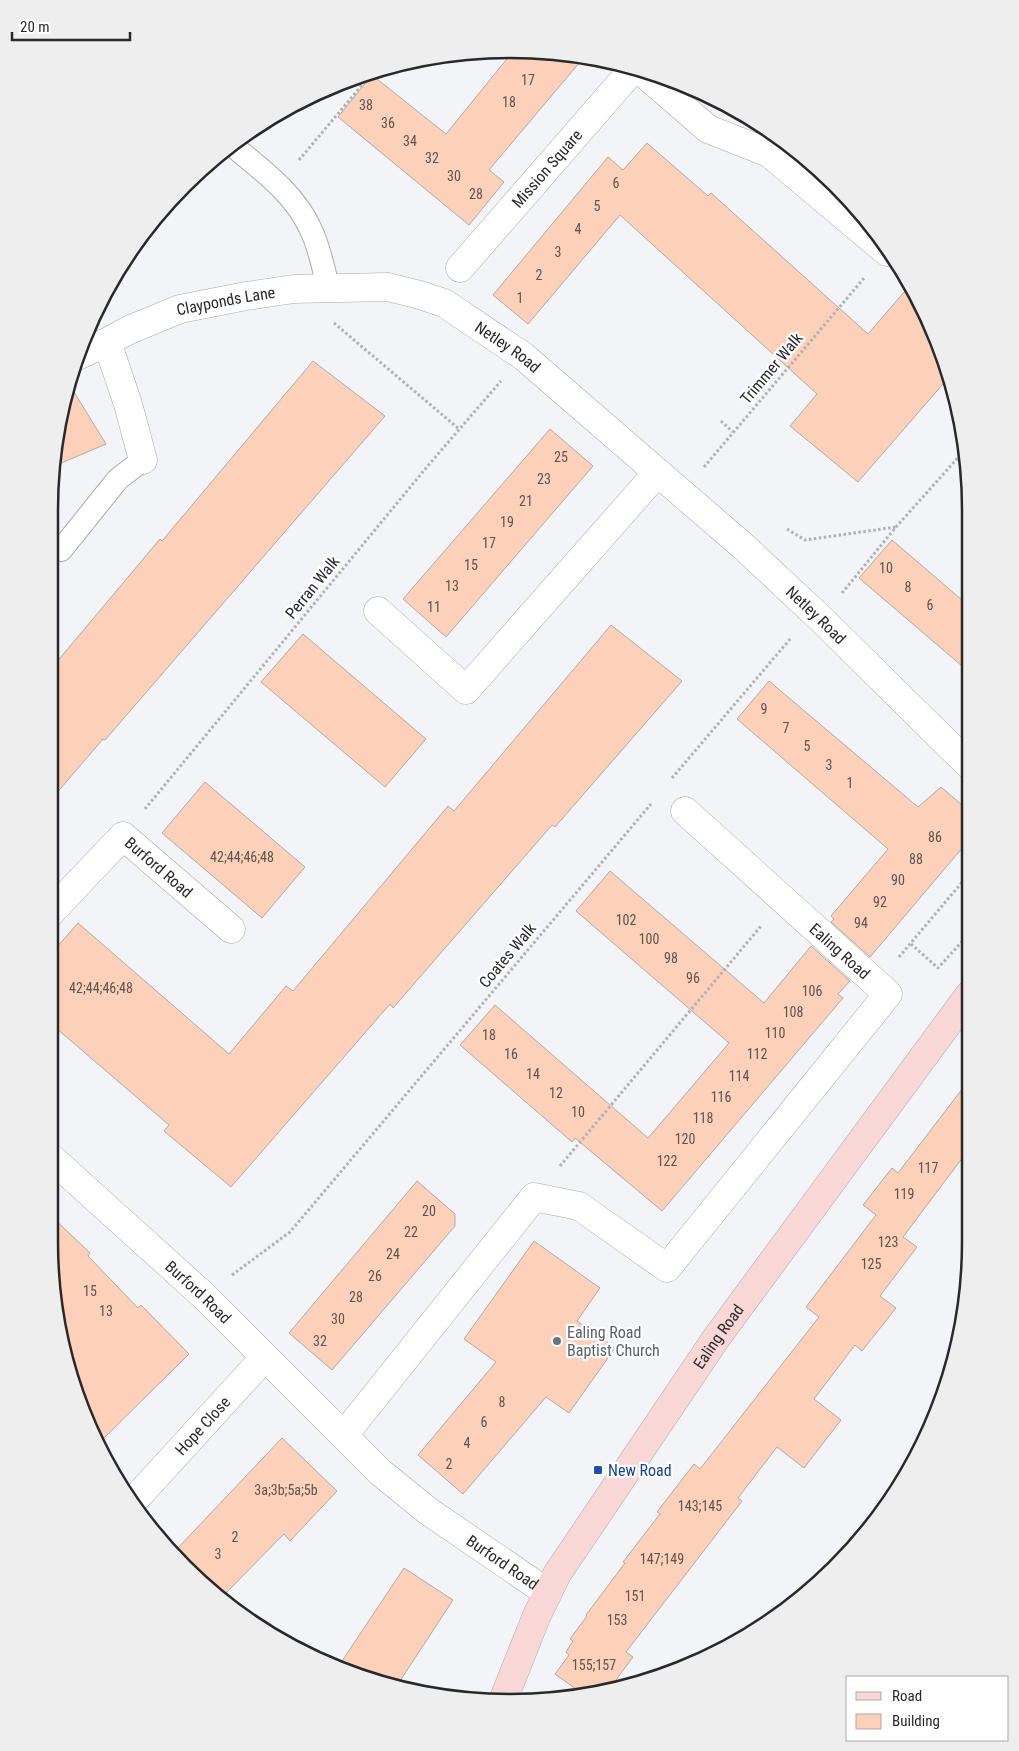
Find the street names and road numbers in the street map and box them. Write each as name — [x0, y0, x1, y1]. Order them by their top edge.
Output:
street label: Mission Square — [508, 126, 586, 212]
street label: Clayponds Lane — [175, 283, 276, 320]
street label: Netley Road — [471, 318, 544, 377]
street label: Trimmer Walk — [736, 328, 807, 408]
street label: Perran Walk — [281, 551, 344, 623]
street label: Netley Road — [782, 582, 850, 648]
street label: Burford Road — [121, 833, 196, 902]
street label: Coates Walk — [475, 919, 540, 991]
street label: Ealing Road — [806, 919, 874, 983]
street label: Burford Road — [161, 1257, 235, 1328]
street label: Ealing Road — [689, 1301, 748, 1373]
street label: Hope Close — [171, 1393, 234, 1459]
street label: Burford Road — [463, 1531, 542, 1594]

